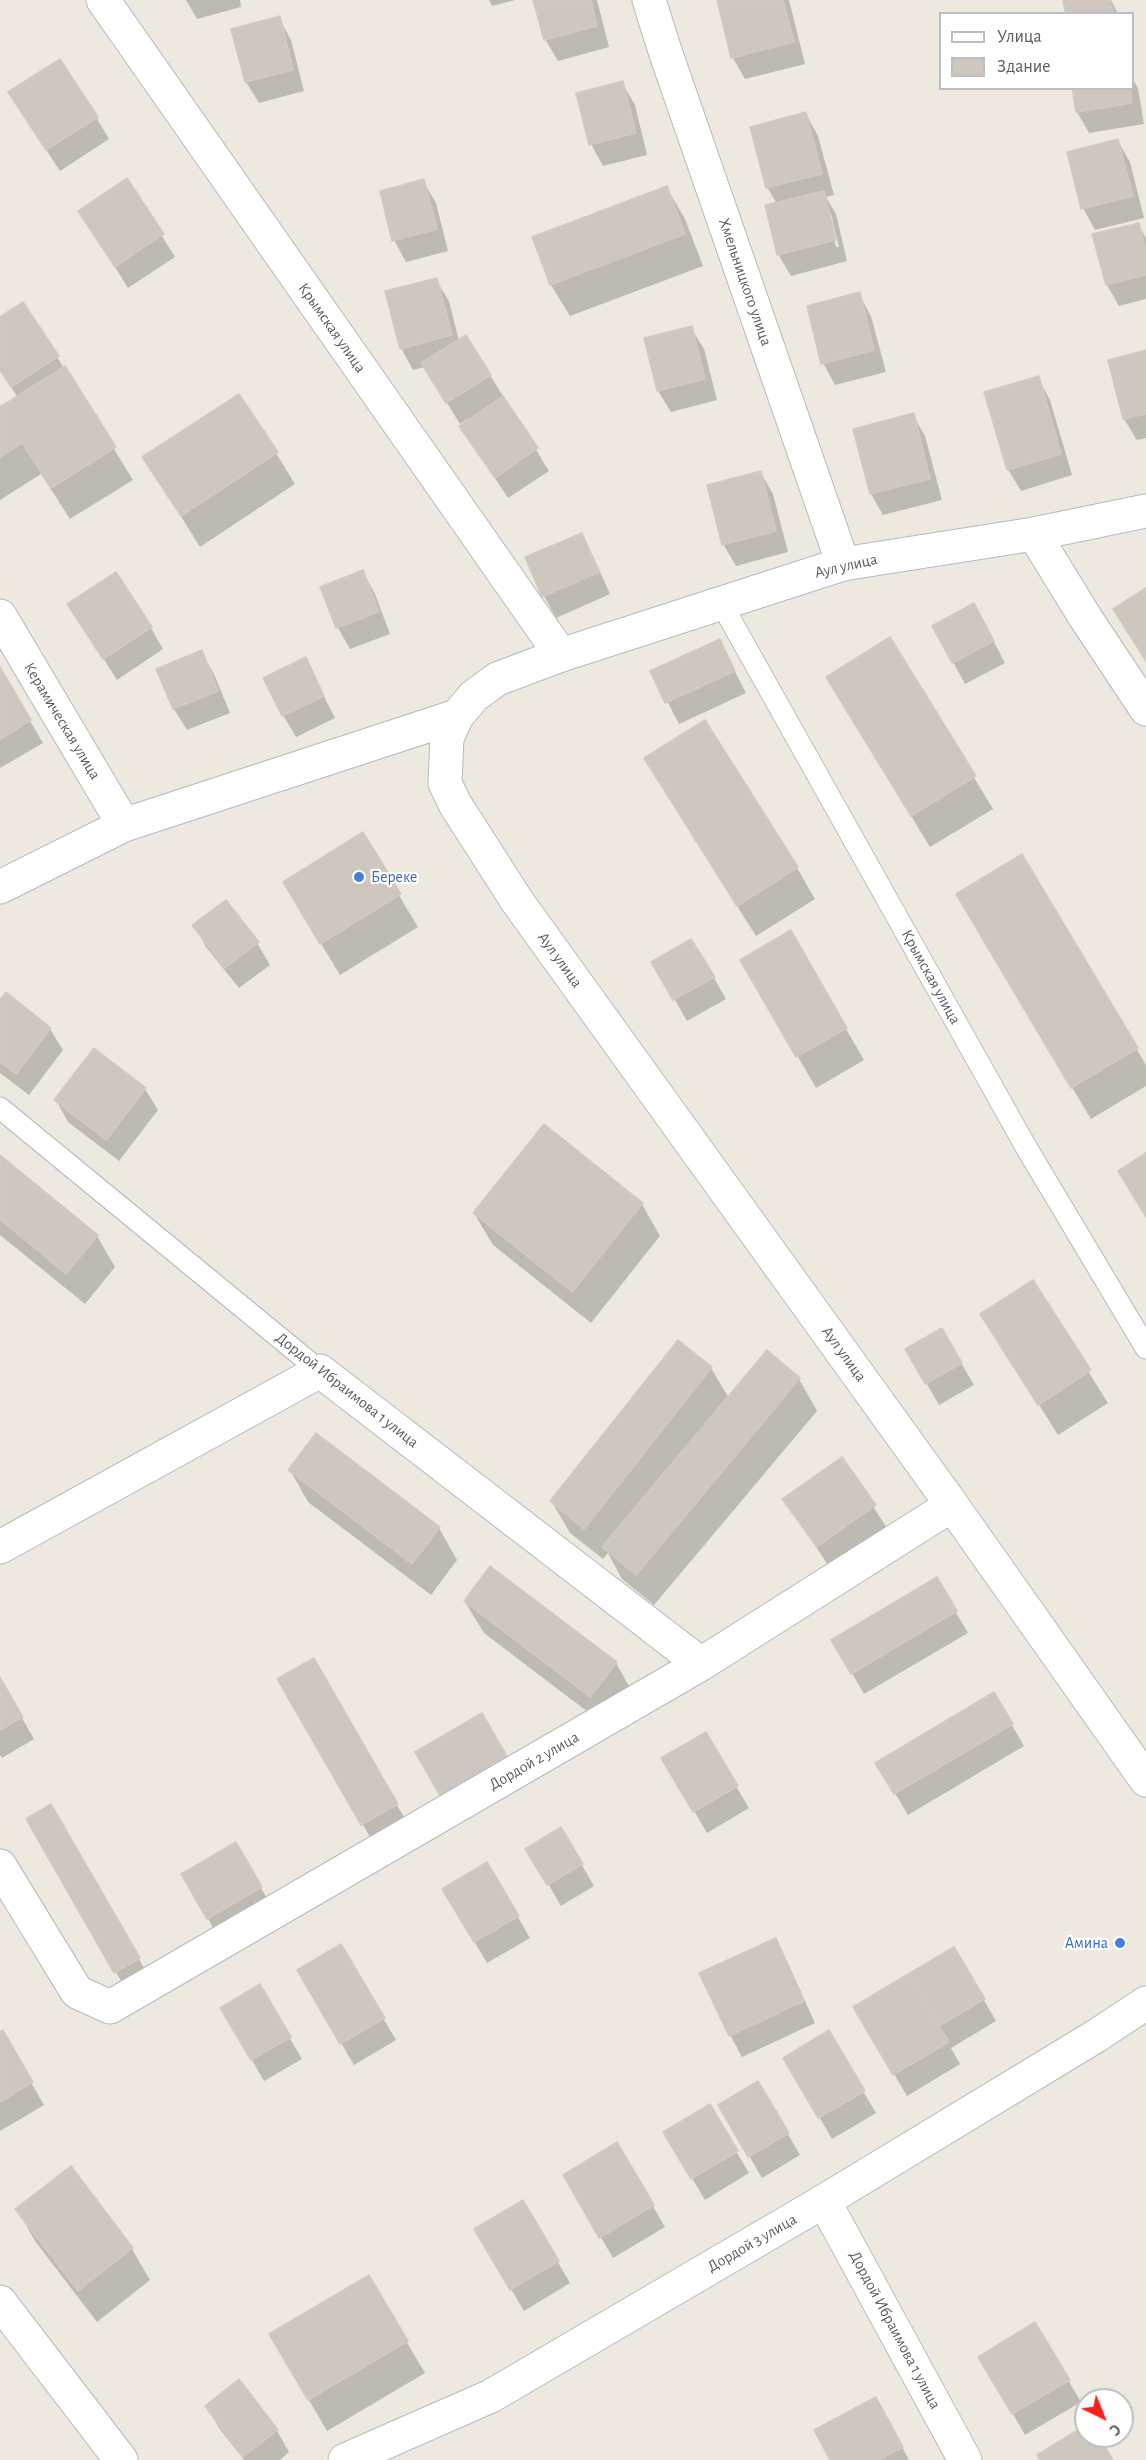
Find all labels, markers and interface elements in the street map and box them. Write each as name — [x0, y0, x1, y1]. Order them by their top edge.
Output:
legend — [939, 12, 1134, 90]
text: Улица — [997, 28, 1042, 46]
text: Здание — [997, 58, 1051, 76]
street label: Хмельницкого улица — [714, 216, 776, 348]
street label: Крымская улица — [294, 279, 370, 377]
street label: Аул улица — [813, 549, 879, 583]
street label: Керамическая улица — [19, 659, 105, 783]
place label: Береке — [371, 867, 417, 887]
marker: Береке — [352, 870, 366, 884]
street label: Крымская улица — [897, 926, 965, 1028]
street label: Аул улица — [533, 929, 587, 991]
street label: Аул улица — [817, 1323, 871, 1385]
street label: Дордой Ибраимова 1 улица — [272, 1328, 422, 1452]
street label: Дордой 2 улица — [486, 1727, 582, 1795]
place label: Амина — [1065, 1933, 1108, 1953]
marker: Амина — [1113, 1936, 1127, 1950]
street label: Дордой 3 улица — [704, 2210, 800, 2276]
street label: Дордой Ибраимова 1 улица — [845, 2248, 945, 2412]
north arrow — [1074, 2388, 1134, 2448]
text: С — [1106, 2421, 1124, 2439]

